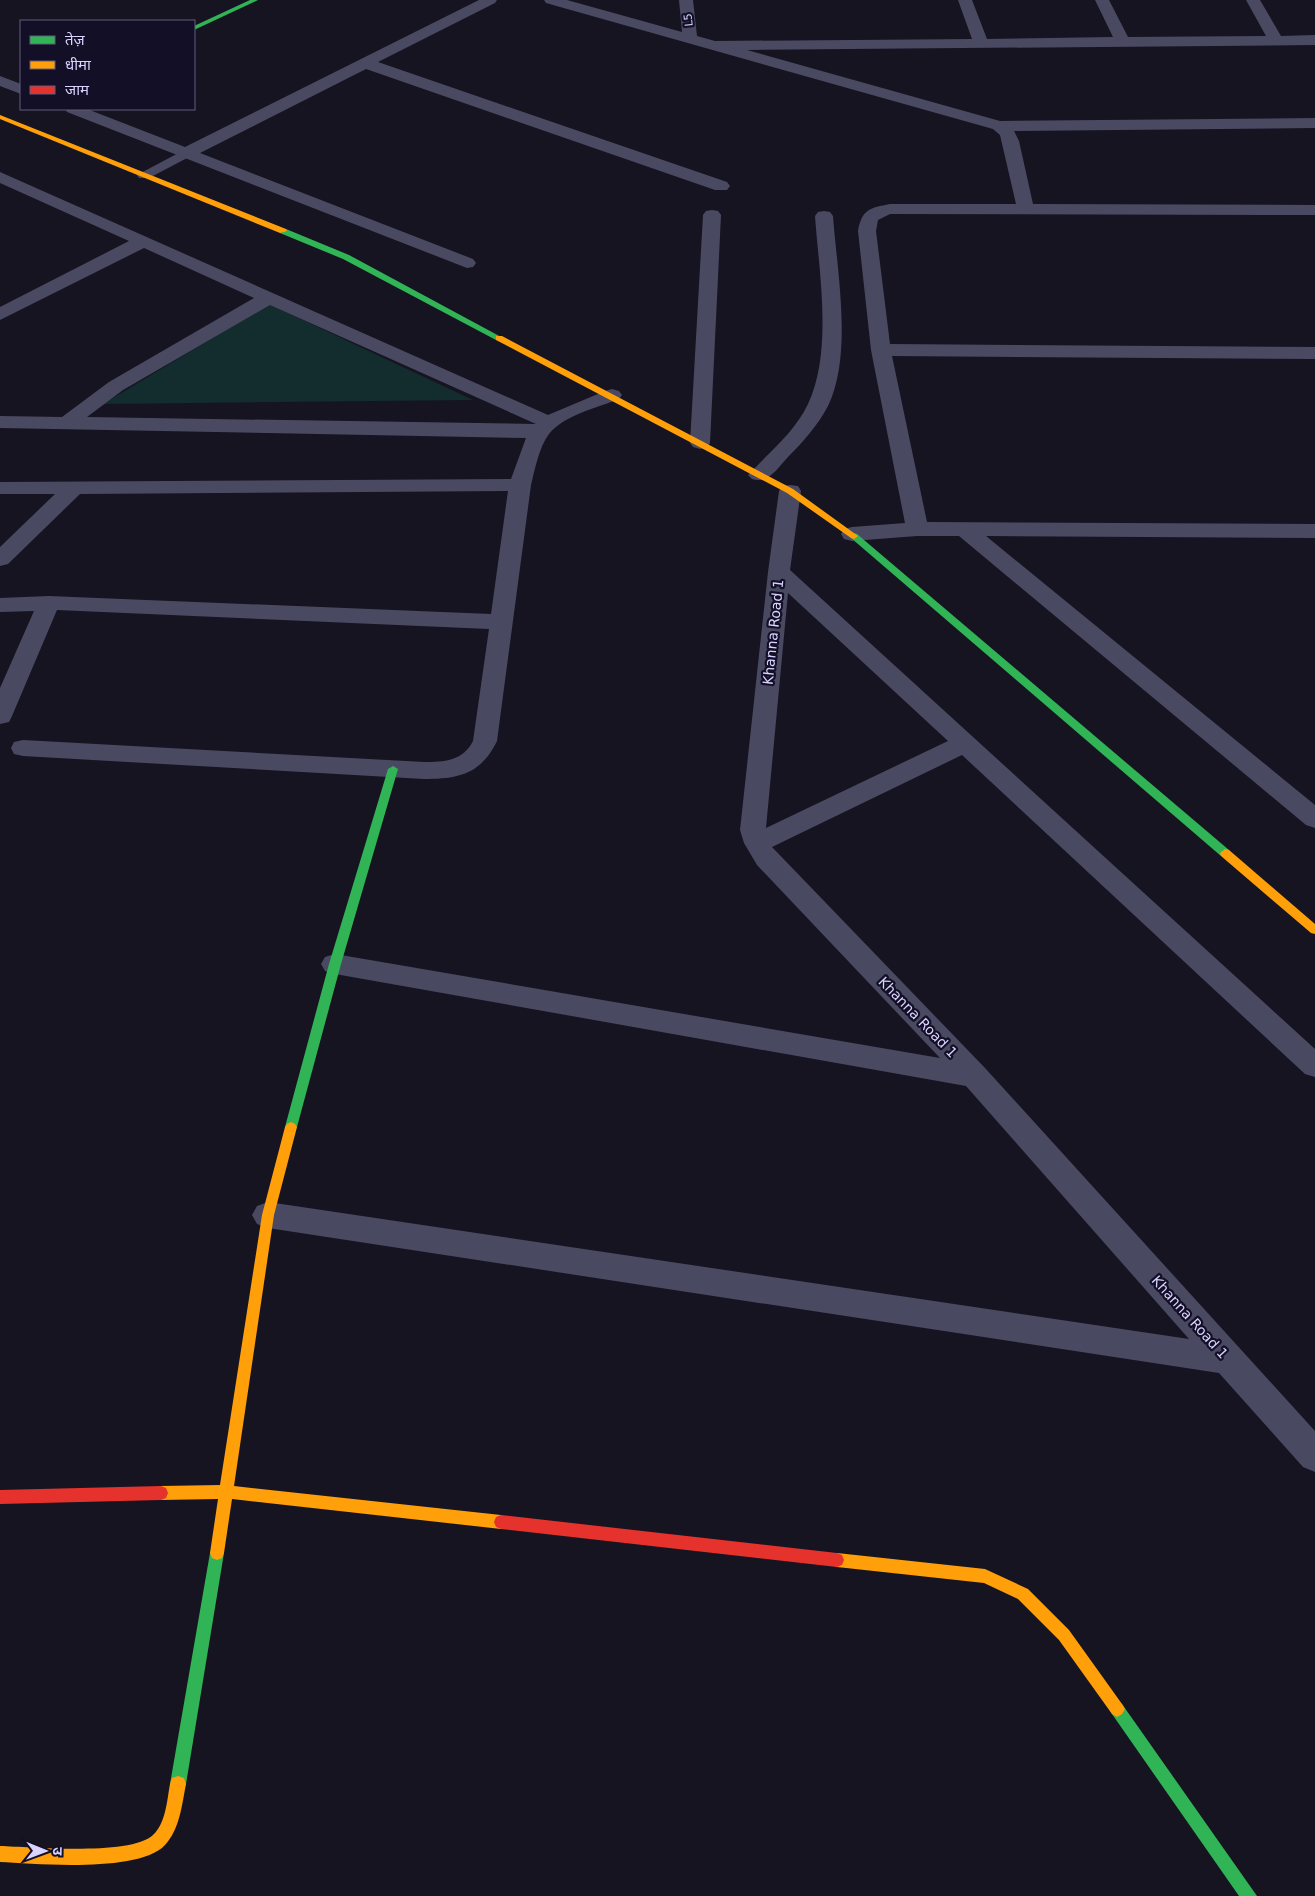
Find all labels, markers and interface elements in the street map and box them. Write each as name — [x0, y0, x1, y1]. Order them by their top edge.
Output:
street label: L5 — [681, 13, 696, 27]
legend — [20, 20, 195, 110]
text: तेज़ — [65, 31, 86, 49]
text: धीमा — [65, 56, 92, 74]
text: जाम — [65, 81, 90, 99]
street label: Khanna Road 1 — [760, 579, 786, 685]
street label: Khanna Road 1 — [875, 973, 961, 1061]
street label: Khanna Road 1 — [1149, 1272, 1231, 1362]
north arrow — [20, 1826, 70, 1876]
text: उ — [50, 1847, 66, 1856]

